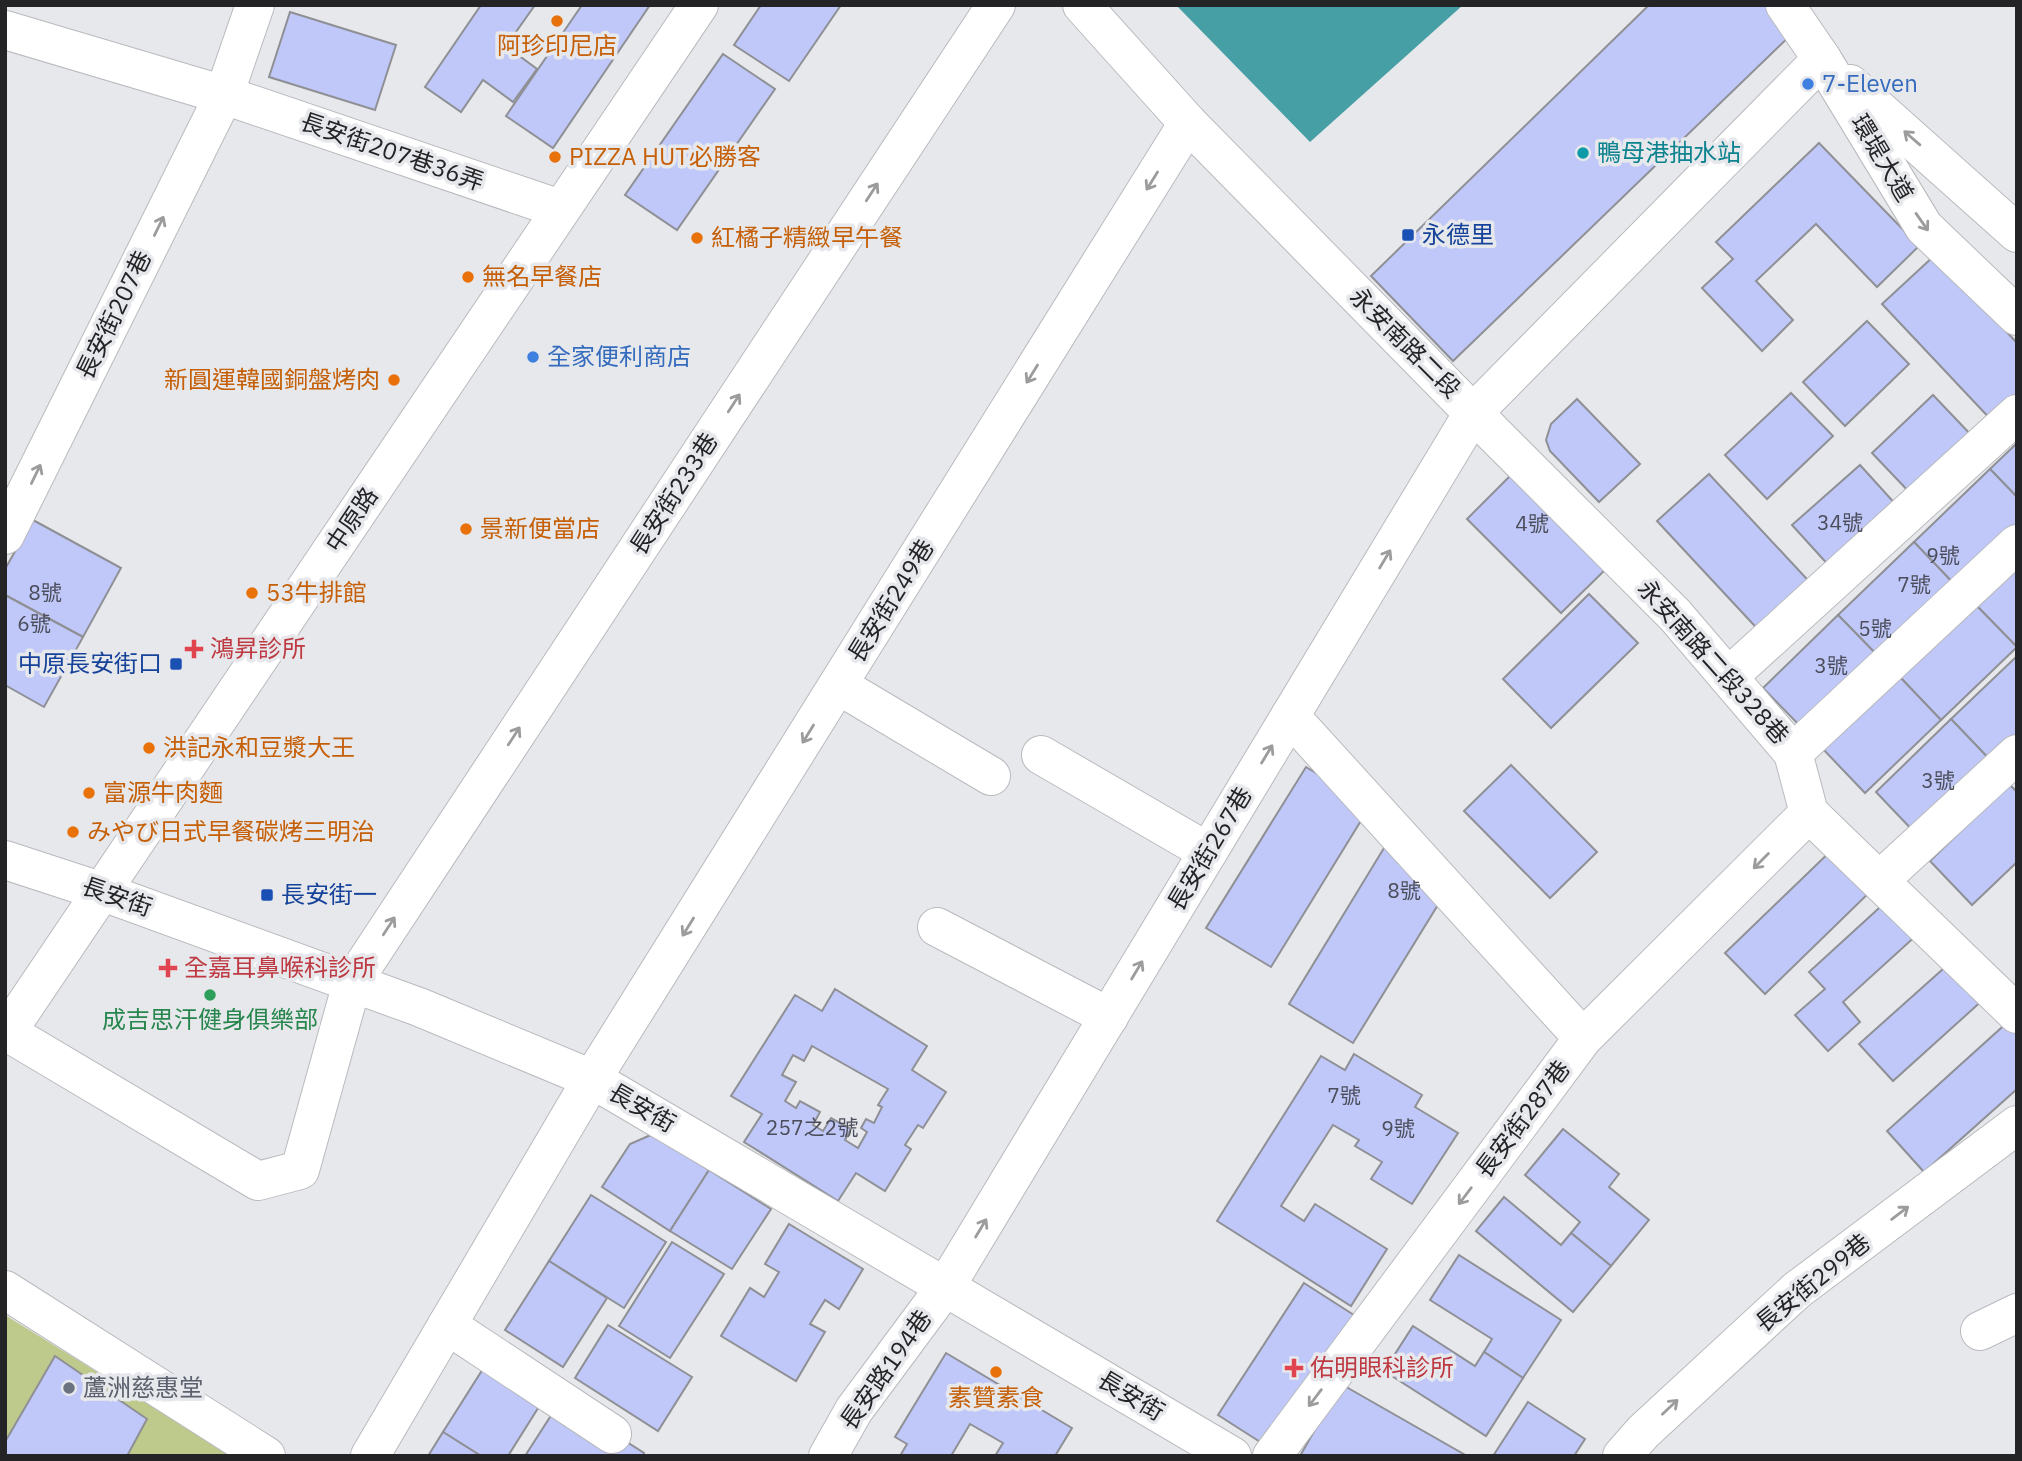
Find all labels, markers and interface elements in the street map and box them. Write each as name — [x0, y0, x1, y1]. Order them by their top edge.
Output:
marker: 阿珍印尼店 — [549, 13, 565, 29]
place label: 阿珍印尼店 — [497, 29, 617, 61]
place label: 7-Eleven — [1822, 67, 1918, 99]
marker: 7-Eleven — [1800, 76, 1816, 92]
street label: 長安街207巷36弄 — [296, 105, 488, 197]
street label: 環堤大道 — [1844, 108, 1921, 207]
one-way arrow — [1903, 130, 1921, 146]
place label: 鴨母港抽水站 — [1597, 136, 1741, 168]
place label: PIZZA HUT必勝客 — [569, 140, 761, 172]
marker: 鴨母港抽水站 — [1575, 145, 1591, 161]
marker: PIZZA HUT必勝客 — [547, 149, 563, 165]
one-way arrow — [1145, 171, 1160, 190]
one-way arrow — [866, 183, 880, 203]
one-way arrow — [1915, 212, 1929, 231]
one-way arrow — [152, 216, 166, 237]
place label: 永德里 — [1422, 218, 1494, 250]
place label: 紅橘子精緻早午餐 — [711, 221, 903, 253]
marker: 永德里 — [1400, 227, 1416, 243]
marker: 紅橘子精緻早午餐 — [689, 230, 705, 246]
street label: 長安街207巷 — [68, 245, 158, 384]
place label: 無名早餐店 — [482, 260, 602, 292]
marker: 無名早餐店 — [460, 269, 476, 285]
street label: 永安南路二段 — [1343, 280, 1468, 405]
place label: 全家便利商店 — [547, 340, 691, 372]
marker: 全家便利商店 — [525, 349, 541, 365]
place label: 新圓運韓國銅盤烤肉 — [164, 363, 380, 395]
one-way arrow — [1024, 364, 1038, 384]
marker: 新圓運韓國銅盤烤肉 — [386, 372, 402, 388]
one-way arrow — [727, 394, 741, 413]
street label: 長安街233巷 — [622, 426, 724, 561]
one-way arrow — [29, 464, 43, 485]
street label: 中原路 — [318, 481, 385, 558]
house number: 34號 — [1817, 508, 1863, 536]
house number: 4號 — [1515, 509, 1549, 537]
place label: 景新便當店 — [480, 512, 600, 544]
marker: 景新便當店 — [458, 521, 474, 537]
street label: 長安街249巷 — [840, 533, 941, 668]
house number: 9號 — [1926, 541, 1960, 569]
one-way arrow — [1378, 550, 1392, 570]
house number: 7號 — [1897, 570, 1931, 598]
street label: 永安南路二段328巷 — [1631, 572, 1796, 751]
place label: 53牛排館 — [266, 576, 367, 608]
house number: 8號 — [28, 578, 62, 606]
marker: 53牛排館 — [244, 585, 260, 601]
house number: 6號 — [17, 609, 51, 637]
house number: 5號 — [1858, 614, 1892, 642]
place label: 鴻昇診所 — [210, 632, 306, 664]
marker: 鴻昇診所 — [184, 639, 204, 659]
place label: 中原長安街口 — [18, 647, 162, 679]
house number: 3號 — [1814, 651, 1848, 679]
marker: 中原長安街口 — [168, 656, 184, 672]
one-way arrow — [801, 723, 815, 743]
one-way arrow — [507, 727, 522, 746]
place label: 洪記永和豆漿大王 — [163, 731, 355, 763]
marker: 洪記永和豆漿大王 — [141, 740, 157, 756]
one-way arrow — [1260, 745, 1274, 765]
house number: 3號 — [1921, 766, 1955, 794]
place label: 富源牛肉麵 — [103, 776, 223, 808]
street label: 長安街267巷 — [1160, 781, 1259, 916]
marker: 富源牛肉麵 — [81, 785, 97, 801]
place label: みやび日式早餐碳烤三明治 — [87, 815, 375, 847]
marker: みやび日式早餐碳烤三明治 — [65, 824, 81, 840]
one-way arrow — [1753, 852, 1770, 869]
street label: 長安街 — [78, 869, 157, 923]
house number: 8號 — [1387, 876, 1421, 904]
place label: 長安街一 — [281, 878, 377, 910]
marker: 長安街一 — [259, 887, 275, 903]
one-way arrow — [680, 916, 694, 936]
one-way arrow — [382, 917, 396, 936]
place label: 全嘉耳鼻喉科診所 — [184, 951, 376, 983]
marker: 全嘉耳鼻喉科診所 — [158, 958, 178, 978]
one-way arrow — [1130, 960, 1144, 980]
marker: 成吉思汗健身俱樂部 — [202, 987, 218, 1003]
place label: 成吉思汗健身俱樂部 — [102, 1003, 318, 1035]
street label: 長安街287巷 — [1468, 1053, 1577, 1184]
street label: 長安街 — [603, 1075, 682, 1139]
house number: 7號 — [1327, 1081, 1361, 1109]
house number: 257之2號 — [766, 1113, 858, 1141]
house number: 9號 — [1381, 1114, 1415, 1142]
one-way arrow — [1458, 1186, 1473, 1205]
one-way arrow — [1890, 1206, 1909, 1220]
one-way arrow — [975, 1218, 989, 1238]
street label: 長安街299巷 — [1748, 1226, 1877, 1338]
street label: 長安路194巷 — [832, 1303, 938, 1436]
place label: 佑明眼科診所 — [1310, 1351, 1454, 1383]
marker: 佑明眼科診所 — [1284, 1358, 1304, 1378]
street label: 長安街 — [1092, 1363, 1171, 1427]
marker: 素贊素食 — [988, 1364, 1004, 1380]
place label: 蘆洲慈惠堂 — [83, 1371, 203, 1403]
marker: 蘆洲慈惠堂 — [61, 1380, 77, 1396]
place label: 素贊素食 — [948, 1381, 1044, 1413]
one-way arrow — [1308, 1388, 1322, 1407]
one-way arrow — [1661, 1399, 1679, 1415]

